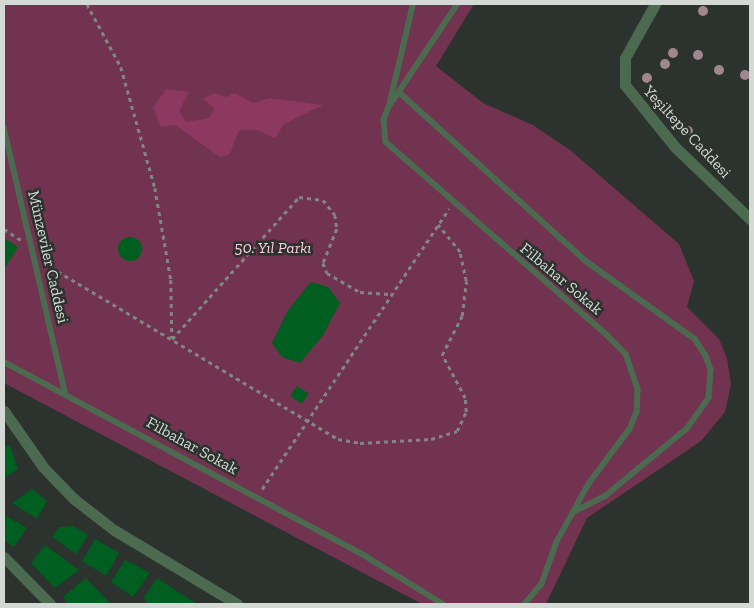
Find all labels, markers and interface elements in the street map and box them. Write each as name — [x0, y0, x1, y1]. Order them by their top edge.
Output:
street label: Yeşiltepe Caddesi — [639, 82, 735, 182]
street label: Münzeviler Caddesi — [23, 189, 73, 325]
park label: 50. Yıl Parkı — [234, 238, 312, 258]
street label: Filbahar Sokak — [516, 239, 606, 319]
street label: Filbahar Sokak — [143, 413, 241, 479]

